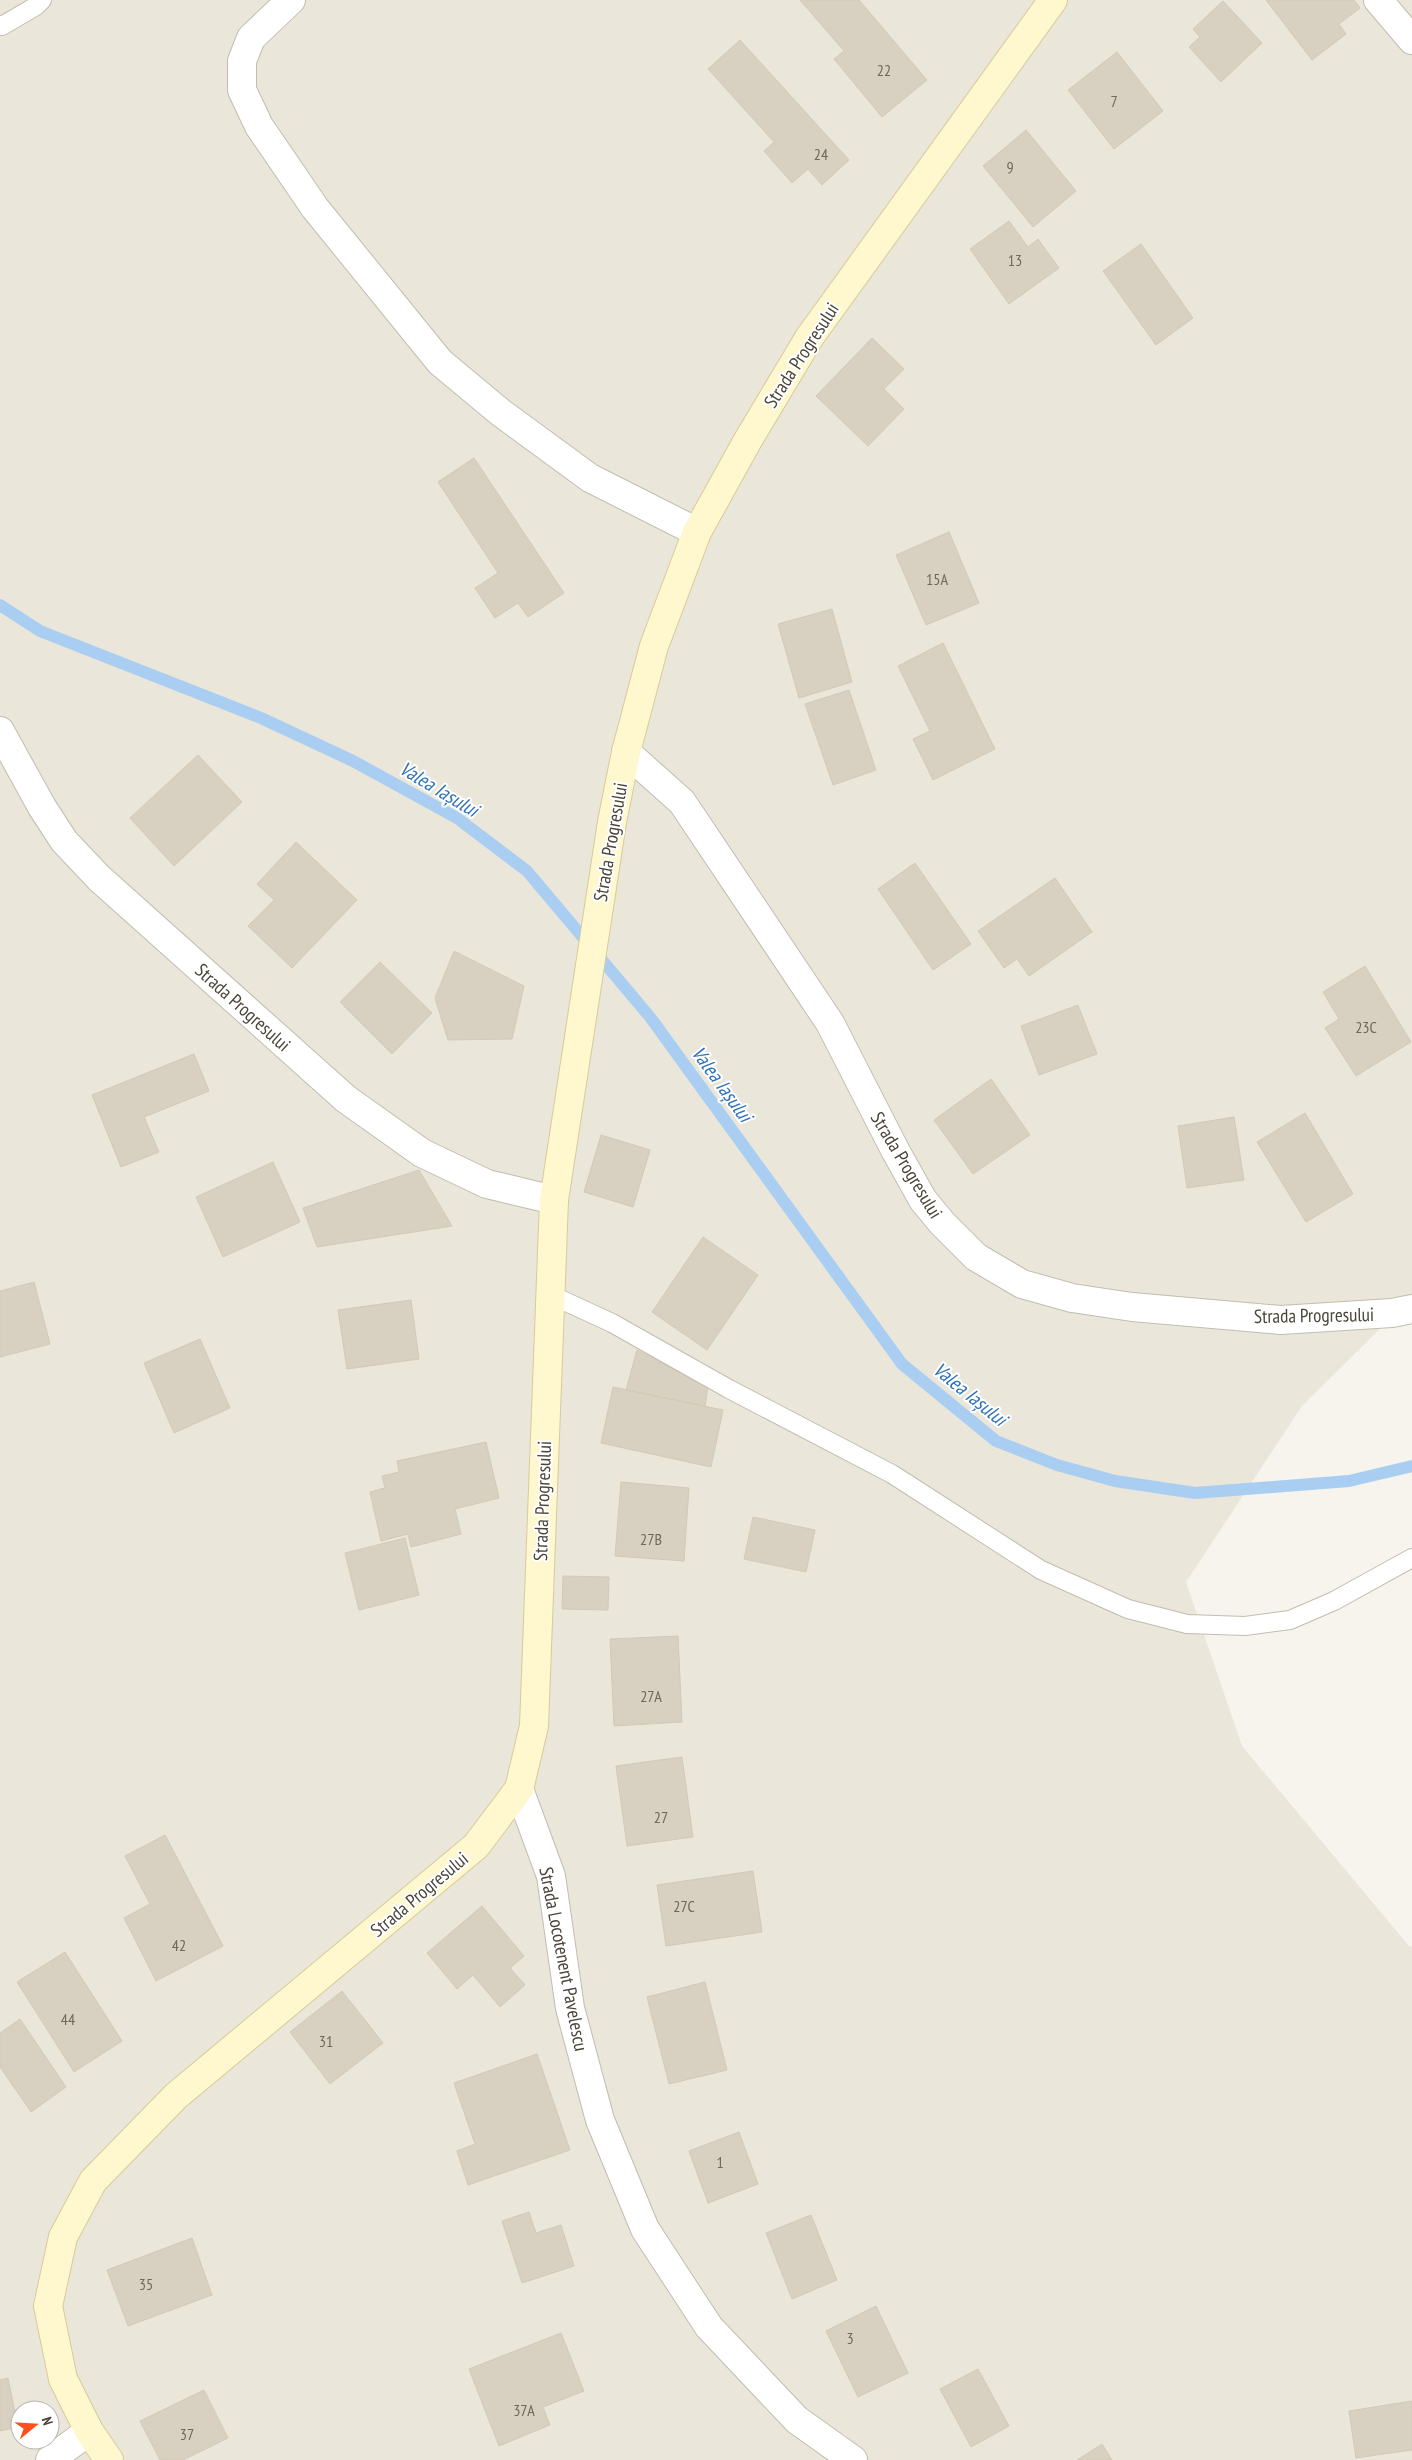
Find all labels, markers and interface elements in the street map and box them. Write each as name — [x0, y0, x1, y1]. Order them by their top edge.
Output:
house number: 22 — [877, 60, 891, 80]
house number: 7 — [1110, 91, 1118, 111]
house number: 24 — [814, 144, 828, 164]
house number: 9 — [1006, 157, 1014, 177]
house number: 13 — [1008, 250, 1022, 270]
street label: Strada Progresului — [758, 298, 844, 412]
house number: 15A — [926, 569, 948, 589]
water label: Valea Iașului — [395, 755, 485, 824]
street label: Strada Progresului — [588, 781, 632, 903]
street label: Strada Progresului — [190, 958, 296, 1056]
house number: 23C — [1355, 1017, 1377, 1037]
water label: Valea Iașului — [686, 1041, 760, 1129]
street label: Strada Progresului — [866, 1107, 948, 1223]
street label: Strada Progresului — [1254, 1302, 1374, 1328]
water label: Valea Iașului — [928, 1356, 1014, 1433]
street label: Strada Progresului — [528, 1441, 556, 1561]
house number: 27B — [640, 1529, 662, 1549]
house number: 27A — [640, 1686, 662, 1706]
house number: 27 — [654, 1807, 668, 1827]
street label: Strada Progresului — [365, 1846, 473, 1942]
street label: Strada Locotenent Pavelescu — [534, 1865, 594, 2053]
house number: 27C — [673, 1896, 695, 1916]
house number: 42 — [172, 1935, 186, 1955]
house number: 44 — [61, 2009, 75, 2029]
house number: 31 — [319, 2031, 333, 2051]
house number: 1 — [716, 2152, 724, 2172]
house number: 35 — [139, 2274, 153, 2294]
house number: 3 — [846, 2328, 854, 2348]
north arrow — [10, 2400, 60, 2450]
house number: 37A — [513, 2400, 535, 2420]
text: N — [38, 2415, 57, 2427]
house number: 37 — [180, 2424, 194, 2444]

